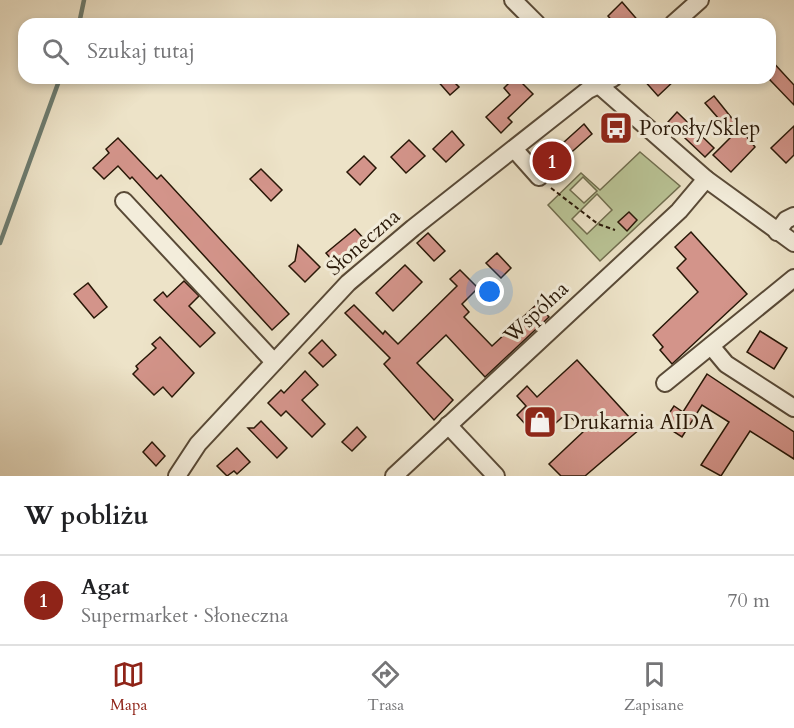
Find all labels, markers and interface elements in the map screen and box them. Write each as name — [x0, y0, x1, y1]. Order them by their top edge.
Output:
search box — [18, 18, 776, 84]
icon: search — [39, 35, 72, 68]
text: Szukaj tutaj — [87, 36, 195, 66]
bus stop icon: Porosły/Sklep — [598, 110, 634, 146]
place label: Porosły/Sklep — [639, 114, 760, 143]
pin: 1 — [532, 138, 572, 184]
street label: Słoneczna — [320, 202, 406, 283]
street label: Wspólna — [497, 275, 575, 351]
your location — [475, 277, 504, 306]
shop icon: Drukarnia AIDA — [522, 404, 558, 440]
place label: Drukarnia AIDA — [563, 408, 714, 437]
text: W pobliżu — [24, 498, 149, 533]
text: Agat — [81, 572, 129, 602]
text: 1 — [38, 587, 49, 614]
text: 70 m — [727, 587, 770, 614]
text: Supermarket · Słoneczna — [81, 602, 289, 629]
tab: Mapa — [110, 658, 147, 716]
tab: Trasa — [367, 658, 404, 716]
tab: Zapisane — [624, 658, 684, 716]

